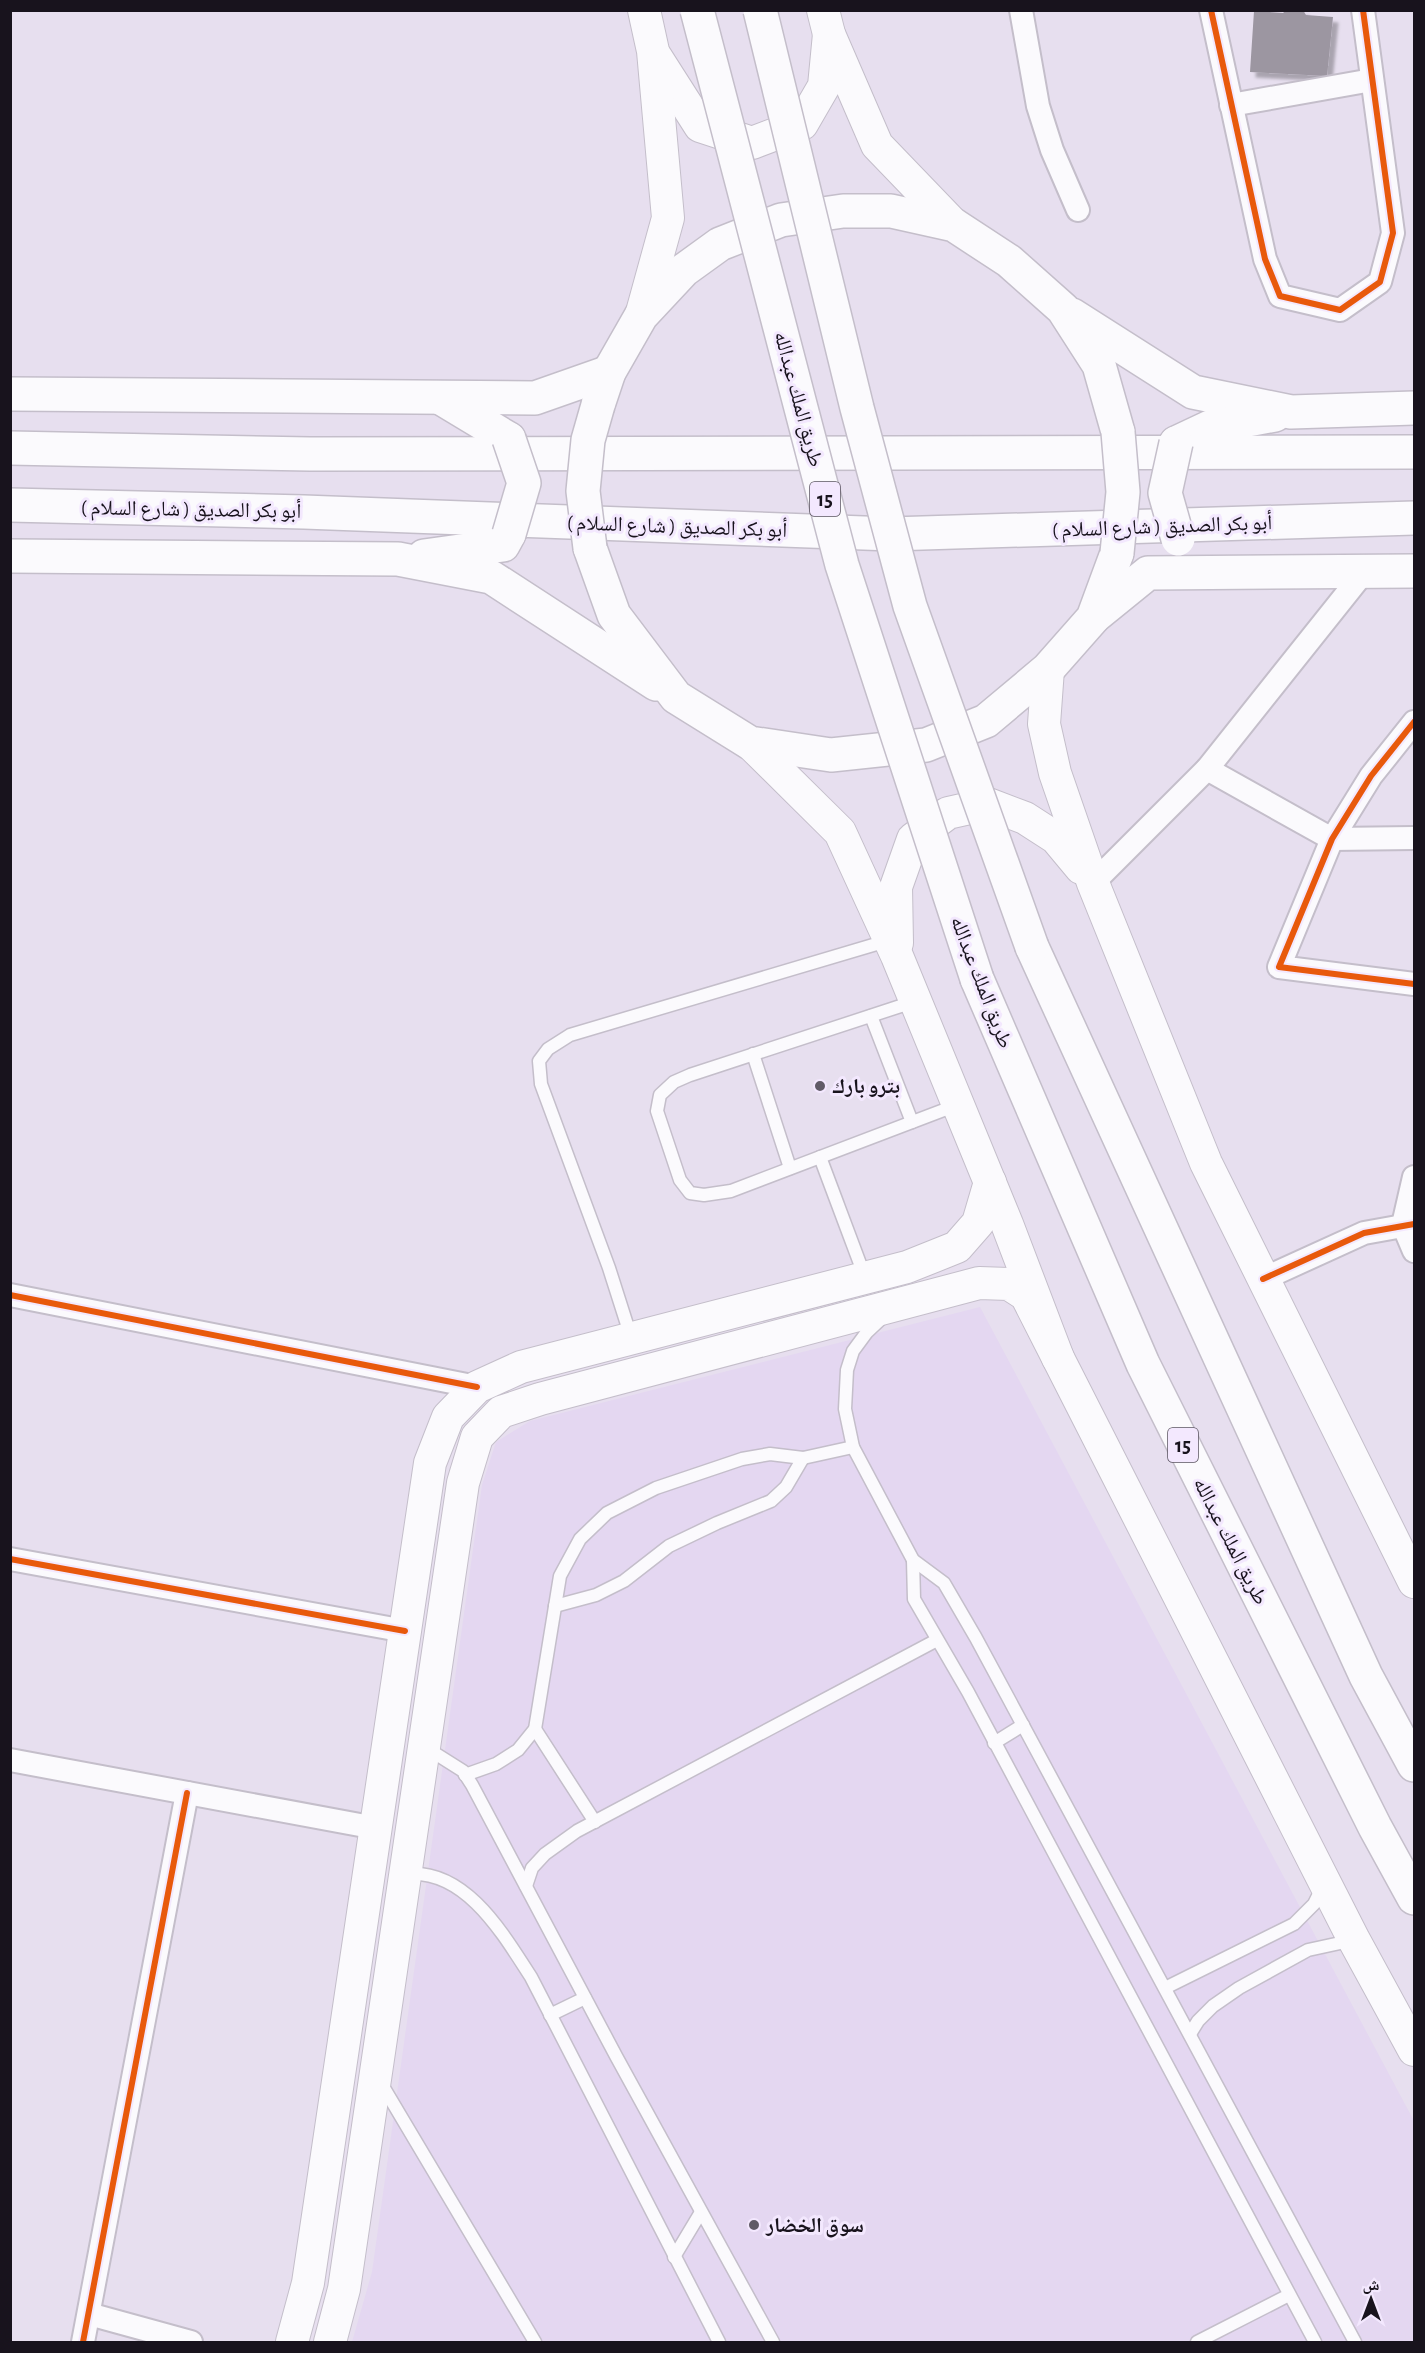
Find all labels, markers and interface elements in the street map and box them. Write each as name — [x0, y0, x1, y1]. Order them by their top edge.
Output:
street label: طريق الملك عبدالله — [768, 329, 827, 470]
road number: 15 — [810, 482, 840, 516]
street label: ( شارع السلام ) أبو بكر الصديق — [80, 494, 301, 525]
street label: ( شارع السلام ) أبو بكر الصديق — [566, 509, 788, 544]
street label: ( شارع السلام ) أبو بكر الصديق — [1051, 509, 1273, 544]
street label: طريق الملك عبدالله — [945, 913, 1016, 1052]
place label: بترو بارك — [832, 1076, 900, 1098]
marker: بترو بارك — [813, 1079, 827, 1093]
road number: 15 — [1168, 1428, 1198, 1462]
street label: طريق الملك عبدالله — [1188, 1474, 1272, 1609]
place label: سوق الخضار — [765, 2215, 864, 2238]
marker: سوق الخضار — [747, 2218, 761, 2232]
north arrow — [1341, 2269, 1401, 2329]
text: ش — [1363, 2277, 1380, 2294]

